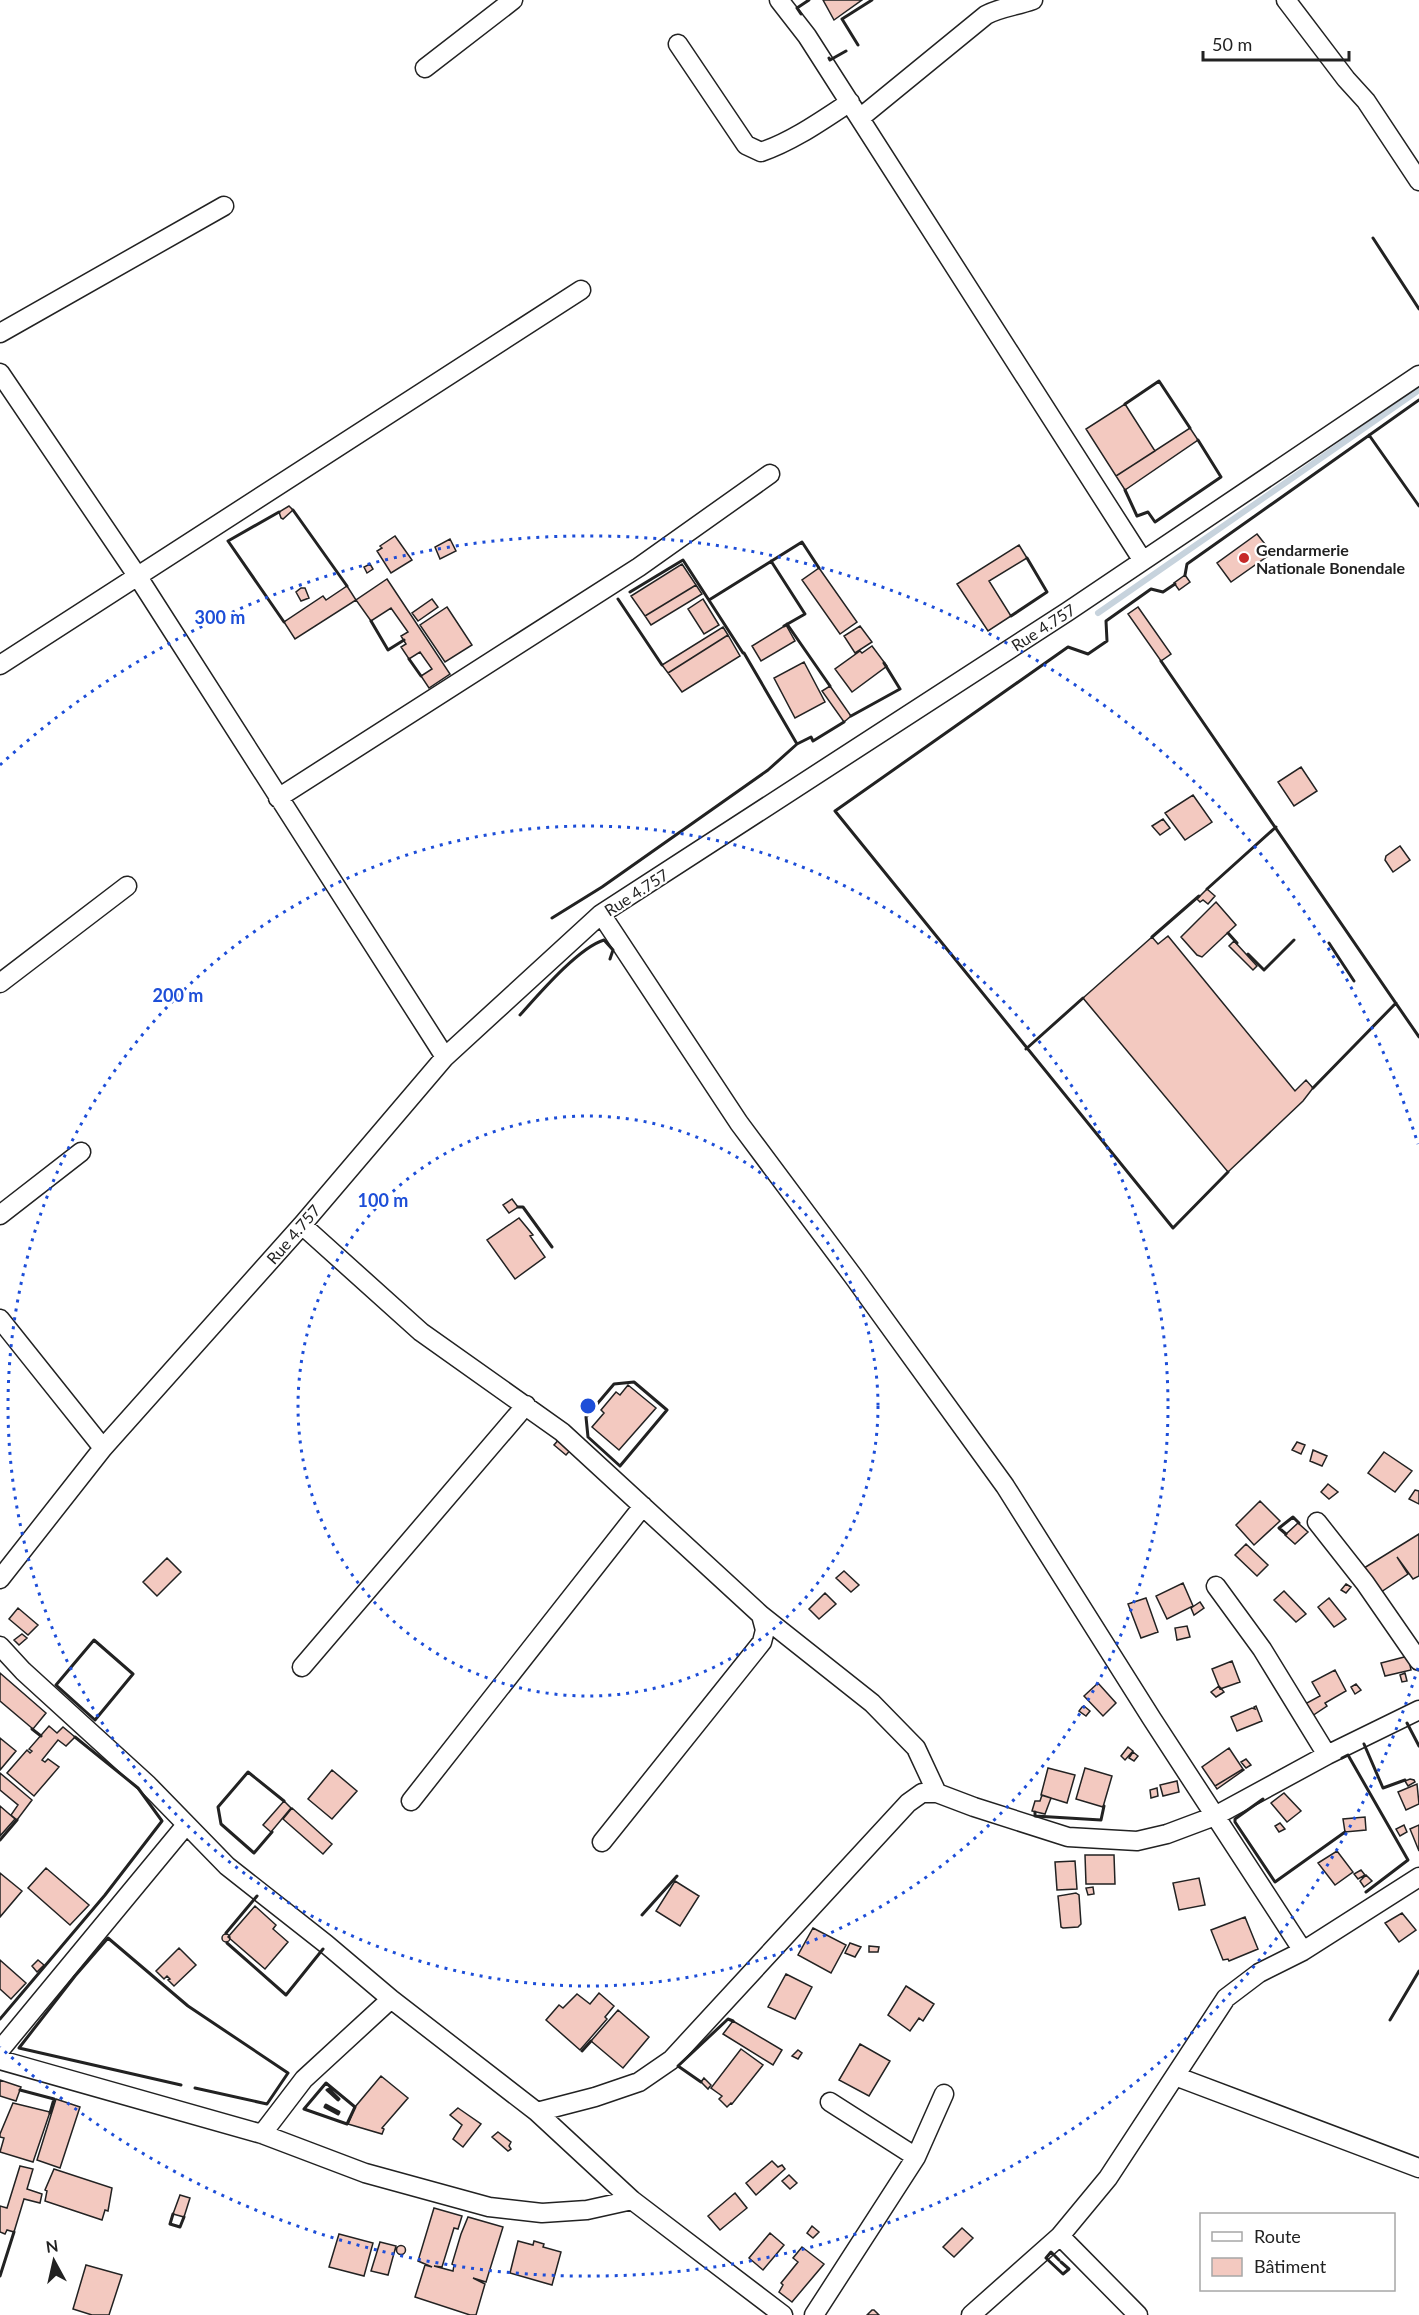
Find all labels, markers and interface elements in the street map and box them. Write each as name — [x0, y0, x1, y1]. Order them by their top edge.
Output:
scale bar — [1203, 24, 1348, 62]
text: 50 m — [1212, 33, 1252, 55]
place label: Gendarmerie Nationale Bonendale — [1256, 540, 1406, 577]
marker: Gendarmerie Nationale Bonendale — [1237, 551, 1251, 565]
street label: Rue 4.757 — [1008, 599, 1078, 655]
text: 300 m — [195, 606, 245, 628]
street label: Rue 4.757 — [601, 864, 671, 920]
text: 200 m — [153, 984, 203, 1006]
text: 100 m — [358, 1189, 408, 1211]
street label: Rue 4.757 — [262, 1201, 324, 1267]
centre of rings — [578, 1396, 598, 1416]
legend — [1200, 2213, 1395, 2291]
text: Route — [1254, 2225, 1301, 2247]
north arrow — [24, 2231, 84, 2291]
text: N — [44, 2235, 59, 2256]
text: Bâtiment — [1254, 2255, 1327, 2277]

